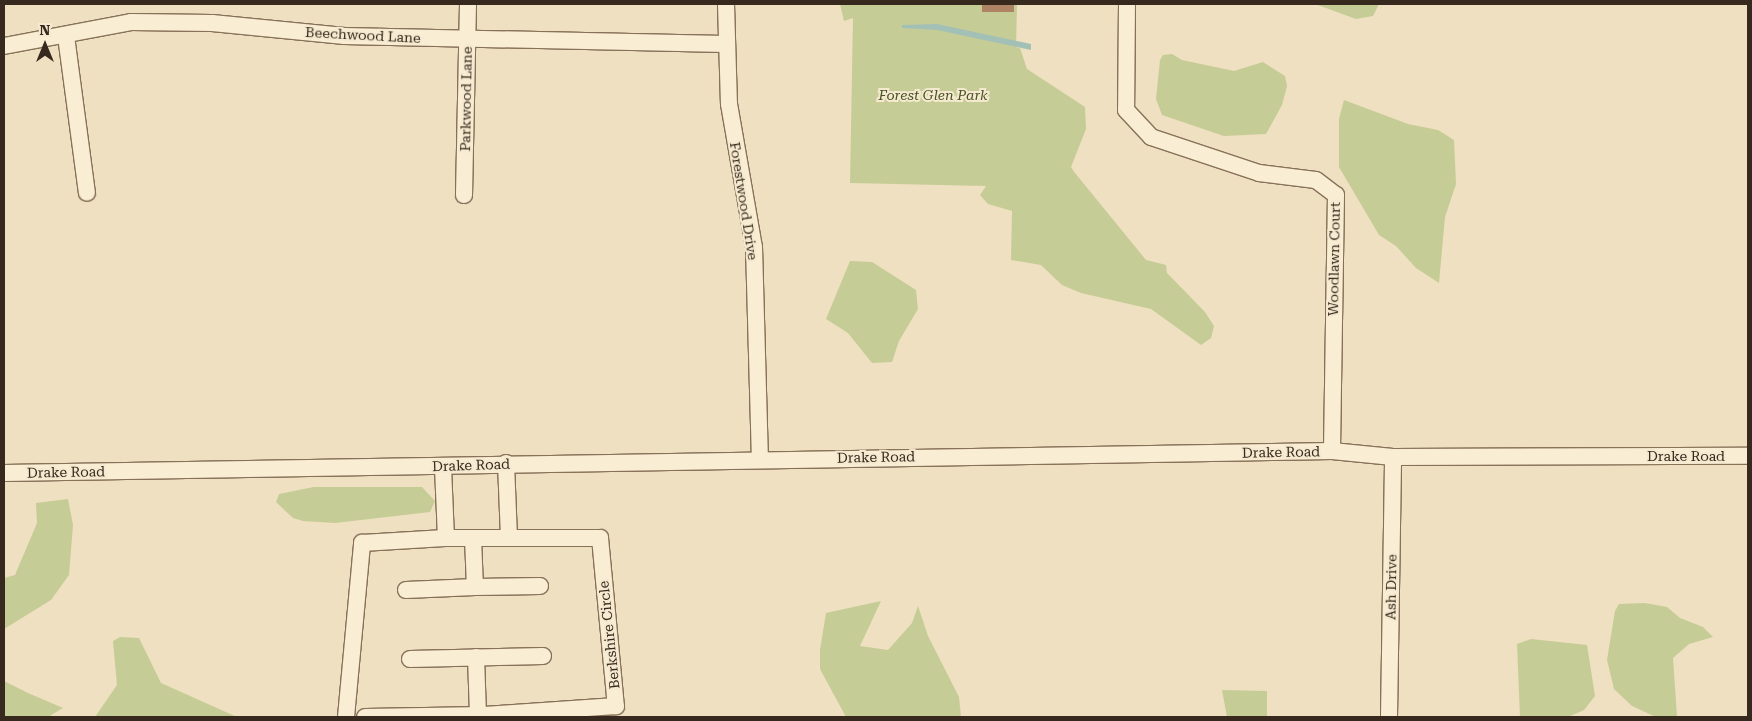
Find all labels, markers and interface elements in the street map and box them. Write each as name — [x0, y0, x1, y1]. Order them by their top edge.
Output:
north arrow — [20, 20, 70, 70]
text: N — [40, 22, 50, 38]
street label: Beechwood Lane — [305, 24, 421, 46]
street label: Parkwood Lane — [457, 46, 475, 152]
park label: Forest Glen Park — [878, 87, 988, 103]
street label: Forestwood Drive — [726, 141, 762, 261]
street label: Woodlawn Court — [1325, 202, 1343, 316]
street label: Drake Road — [1242, 443, 1320, 461]
street label: Drake Road — [837, 448, 915, 466]
street label: Drake Road — [1647, 448, 1725, 464]
street label: Drake Road — [432, 455, 510, 475]
street label: Drake Road — [27, 463, 105, 481]
street label: Ash Drive — [1382, 554, 1400, 620]
street label: Berkshire Circle — [595, 580, 623, 690]

